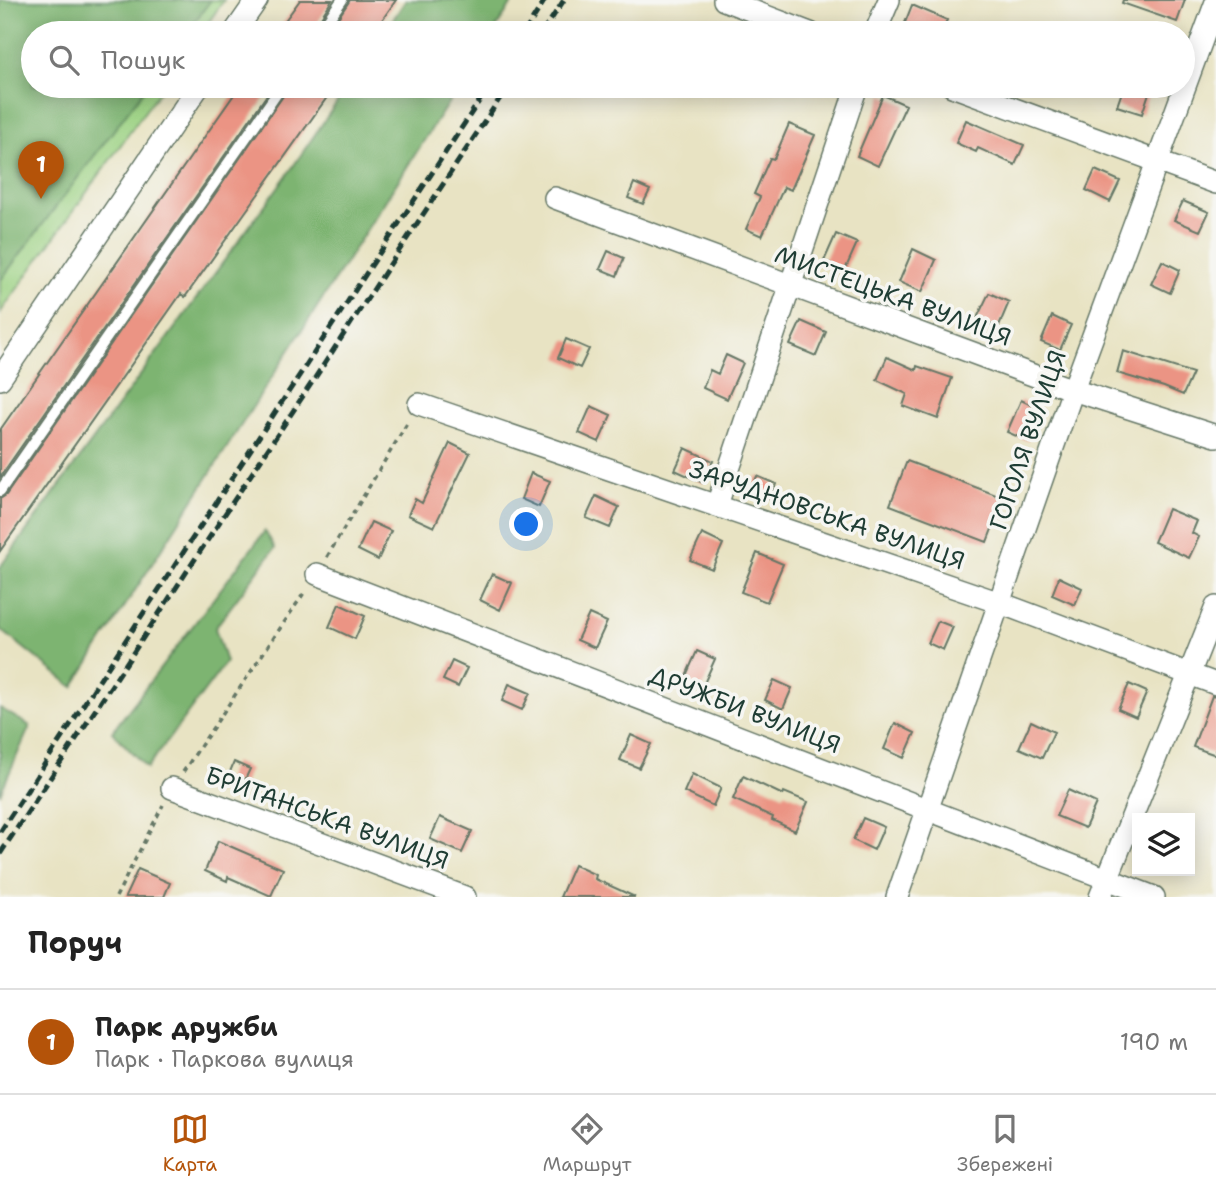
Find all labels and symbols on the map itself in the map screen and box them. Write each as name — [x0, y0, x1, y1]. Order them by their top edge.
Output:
pin: 1 — [18, 141, 64, 199]
street label: МИСТЕЦЬКА ВУЛИЦЯ — [770, 238, 1016, 354]
street label: ГОГОЛЯ ВУЛИЦЯ — [982, 346, 1074, 534]
street label: ЗАРУДНОВСЬКА ВУЛИЦЯ — [685, 453, 969, 577]
your location — [509, 507, 543, 541]
street label: ДРУЖБИ ВУЛИЦЯ — [645, 659, 845, 761]
street label: БРИТАНСЬКА ВУЛИЦЯ — [201, 759, 453, 877]

